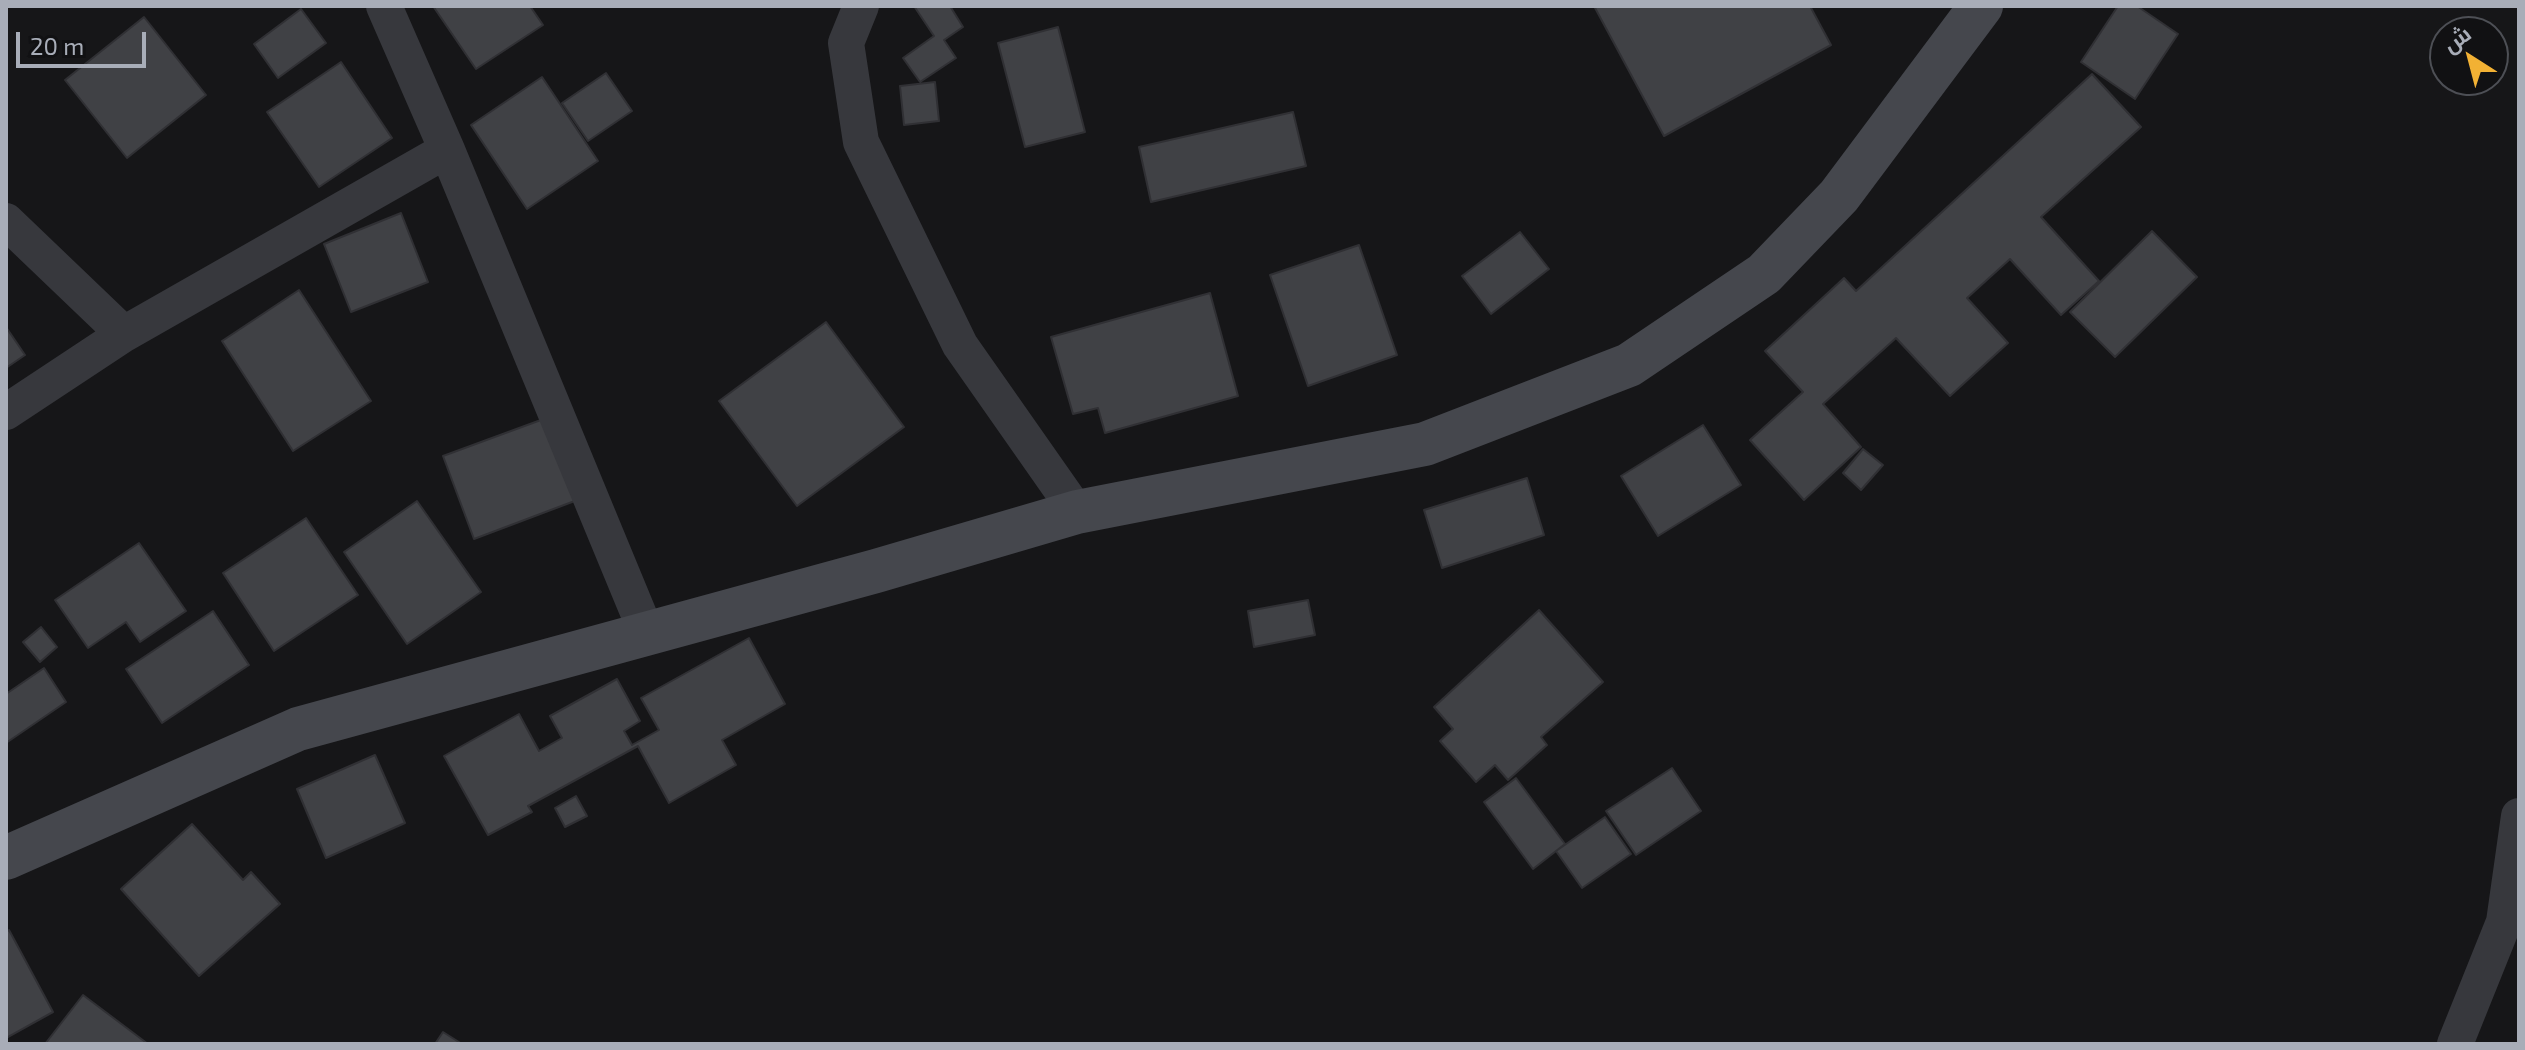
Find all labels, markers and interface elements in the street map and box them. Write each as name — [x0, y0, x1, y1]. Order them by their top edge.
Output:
scale bar — [20, 16, 150, 66]
north arrow — [2429, 16, 2509, 96]
text: ش — [2437, 19, 2475, 57]
text: 20 m — [30, 31, 84, 60]

